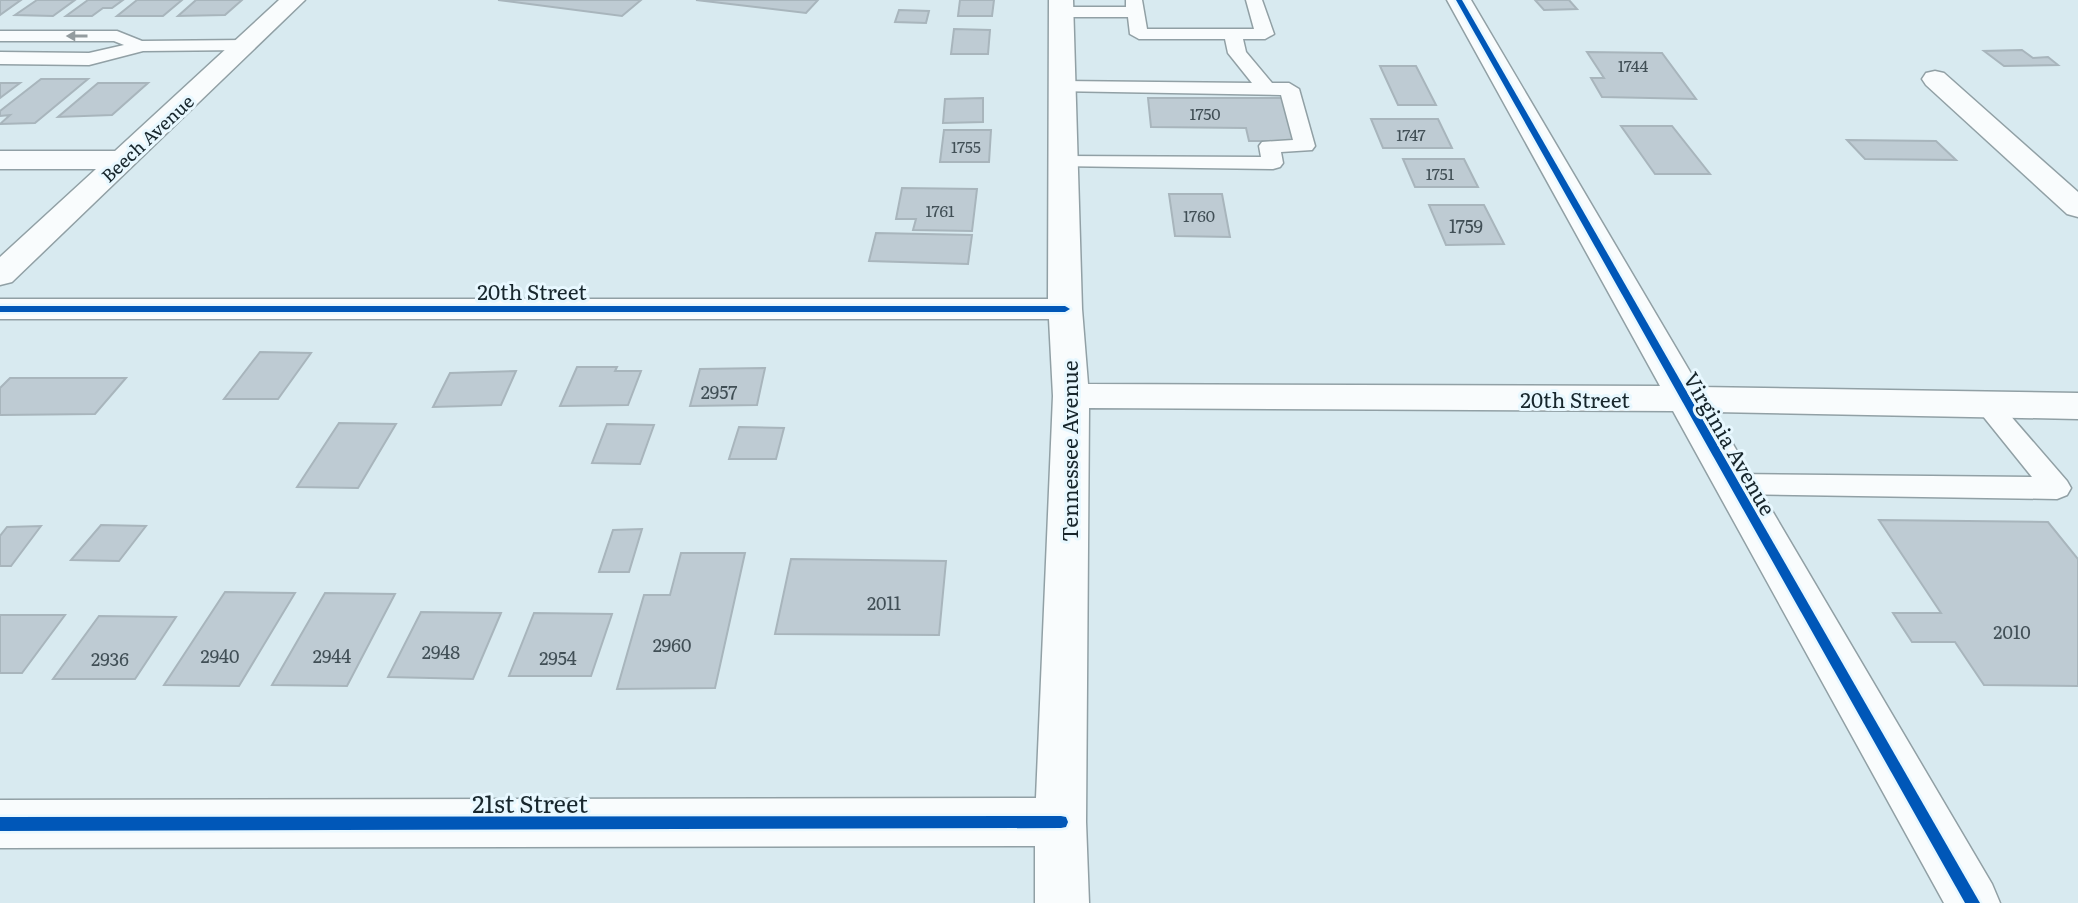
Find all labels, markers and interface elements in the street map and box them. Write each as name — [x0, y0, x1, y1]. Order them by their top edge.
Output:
one-way arrow — [65, 30, 87, 42]
house number: 1744 — [1618, 53, 1649, 77]
street label: Beech Avenue — [95, 88, 199, 188]
house number: 1750 — [1189, 101, 1221, 125]
house number: 1747 — [1396, 122, 1426, 146]
house number: 1755 — [951, 134, 981, 158]
house number: 1751 — [1426, 161, 1455, 185]
house number: 1761 — [925, 198, 955, 222]
house number: 1760 — [1183, 203, 1215, 227]
house number: 1759 — [1449, 212, 1483, 239]
street label: 20th Street — [477, 275, 587, 306]
street label: Tennessee Avenue — [1053, 360, 1084, 542]
street label: Virginia Avenue — [1677, 366, 1785, 521]
house number: 2957 — [701, 378, 737, 405]
street label: 20th Street — [1520, 383, 1630, 414]
house number: 2011 — [867, 589, 901, 616]
house number: 2010 — [1993, 618, 2031, 645]
house number: 2960 — [653, 631, 691, 658]
house number: 2948 — [422, 638, 460, 665]
house number: 2940 — [201, 642, 239, 669]
house number: 2944 — [313, 642, 351, 669]
house number: 2954 — [539, 644, 577, 671]
house number: 2936 — [91, 645, 129, 672]
street label: 21st Street — [472, 785, 588, 820]

